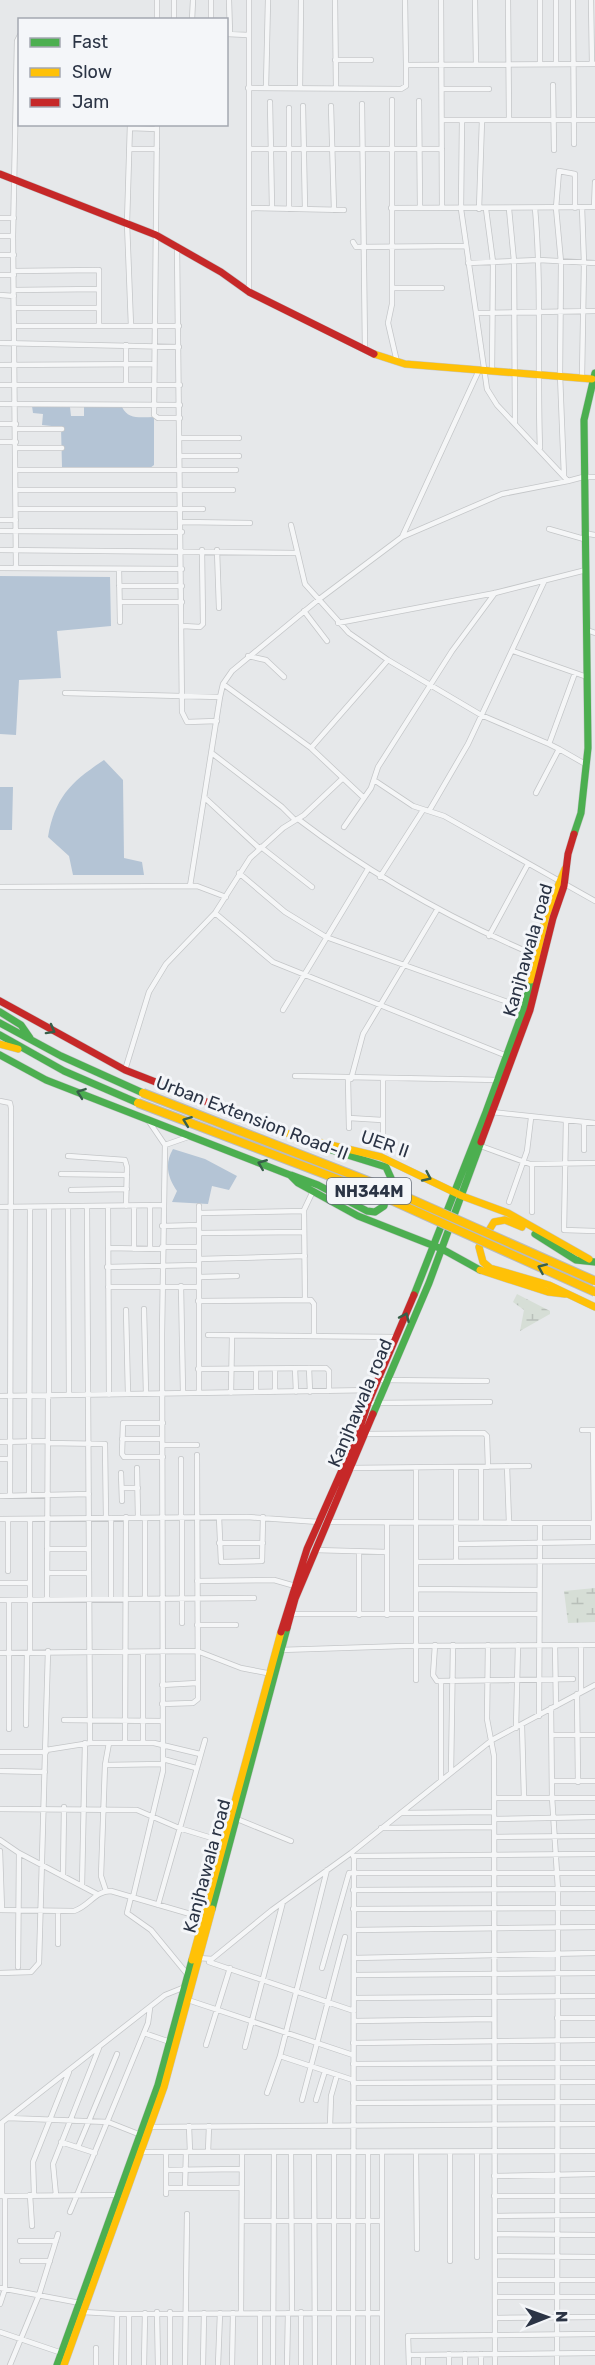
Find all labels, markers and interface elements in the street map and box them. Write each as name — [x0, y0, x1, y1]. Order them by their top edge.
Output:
legend — [18, 18, 228, 126]
text: Fast — [72, 31, 108, 53]
text: Slow — [72, 61, 112, 83]
text: Jam — [72, 91, 109, 113]
street label: Kanjhawala road — [498, 881, 558, 1019]
one-way arrow — [45, 1023, 55, 1034]
street label: Urban Extension Road-II — [153, 1071, 351, 1165]
one-way arrow — [76, 1087, 87, 1100]
one-way arrow — [182, 1116, 193, 1129]
street label: UER II — [358, 1126, 412, 1162]
one-way arrow — [258, 1159, 269, 1171]
one-way arrow — [420, 1170, 431, 1182]
road number: NH344M — [327, 1178, 411, 1204]
one-way arrow — [537, 1264, 548, 1276]
one-way arrow — [397, 1313, 409, 1324]
street label: Kanjhawala road — [323, 1335, 397, 1471]
street label: Kanjhawala road — [179, 1797, 235, 1935]
north arrow — [517, 2287, 577, 2347]
text: N — [552, 2311, 571, 2323]

